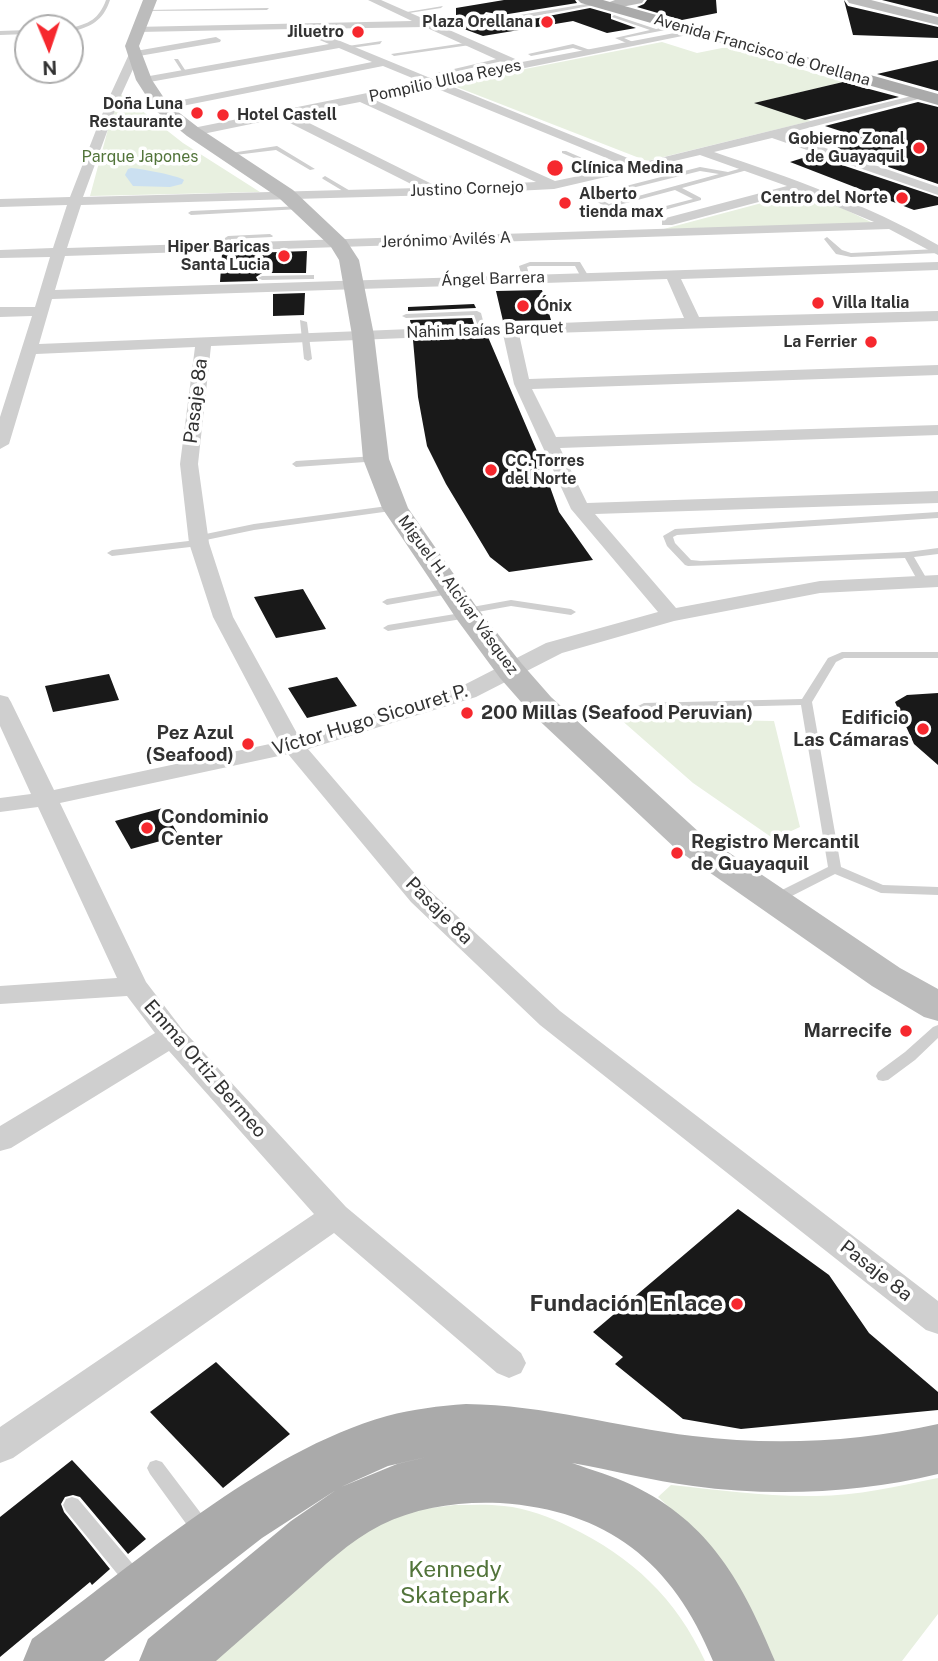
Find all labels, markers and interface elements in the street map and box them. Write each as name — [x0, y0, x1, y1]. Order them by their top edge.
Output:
street label: Avenida Francisco de Orellana — [652, 10, 872, 90]
place label: Plaza Orellana — [422, 12, 533, 32]
north arrow — [14, 14, 84, 84]
marker: Plaza Orellana — [539, 14, 555, 30]
place label: Jiluetro — [287, 22, 344, 42]
marker: Jiluetro — [350, 24, 366, 40]
street label: Pompilio Ulloa Reyes — [367, 55, 523, 107]
text: N — [42, 57, 57, 79]
place label: Doña Luna Restaurante — [89, 94, 183, 132]
marker: Doña Luna Restaurante — [189, 105, 205, 121]
place label: Hotel Castell — [237, 105, 337, 125]
marker: Hotel Castell — [215, 107, 231, 123]
place label: Gobierno Zonal de Guayaquil — [788, 129, 905, 167]
marker: Gobierno Zonal de Guayaquil — [911, 140, 927, 156]
park label: Parque Japones — [82, 147, 198, 167]
marker: Clínica Medina — [545, 158, 565, 178]
place label: Clínica Medina — [571, 158, 683, 178]
street label: Justino Cornejo — [410, 177, 524, 201]
place label: Alberto tienda max — [579, 184, 664, 222]
place label: Centro del Norte — [761, 188, 888, 208]
marker: Centro del Norte — [894, 190, 910, 206]
marker: Alberto tienda max — [557, 195, 573, 211]
street label: Jerónimo Avilés A — [381, 228, 511, 252]
place label: Hiper Baricas Santa Lucia — [167, 237, 270, 275]
marker: Hiper Baricas Santa Lucia — [276, 248, 292, 264]
street label: Ángel Barrera — [441, 268, 545, 290]
place label: Villa Italia — [832, 293, 909, 313]
marker: Villa Italia — [810, 295, 826, 311]
place label: Ónix — [537, 296, 572, 316]
marker: Ónix — [515, 298, 531, 314]
street label: Nahim Isaías Barquet — [406, 318, 564, 342]
place label: La Ferrier — [783, 332, 857, 352]
marker: La Ferrier — [863, 334, 879, 350]
street label: Pasaje 8a — [179, 357, 213, 445]
place label: CC. Torres del Norte — [505, 451, 584, 489]
marker: CC. Torres del Norte — [483, 462, 499, 478]
street label: Miguel H. Alcívar Vásquez — [394, 512, 522, 678]
street label: Víctor Hugo Sicouret P. — [270, 679, 470, 761]
place label: 200 Millas (Seafood Peruvian) — [481, 702, 753, 724]
marker: 200 Millas (Seafood Peruvian) — [459, 705, 475, 721]
place label: Edificio Las Cámaras — [793, 707, 909, 751]
marker: Edificio Las Cámaras — [915, 721, 931, 737]
place label: Pez Azul (Seafood) — [146, 722, 234, 766]
marker: Pez Azul (Seafood) — [240, 736, 256, 752]
place label: Condominio Center — [161, 806, 269, 850]
marker: Condominio Center — [139, 820, 155, 836]
place label: Registro Mercantil de Guayaquil — [691, 831, 860, 875]
marker: Registro Mercantil de Guayaquil — [669, 845, 685, 861]
street label: Pasaje 8a — [401, 873, 477, 949]
street label: Emma Ortiz Bermeo — [139, 995, 271, 1143]
place label: Marrecife — [803, 1020, 892, 1042]
marker: Marrecife — [898, 1023, 914, 1039]
street label: Pasaje 8a — [835, 1236, 917, 1306]
place label: Fundación Enlace — [530, 1290, 723, 1318]
marker: Fundación Enlace — [729, 1296, 745, 1312]
park label: Kennedy Skatepark — [400, 1556, 510, 1610]

